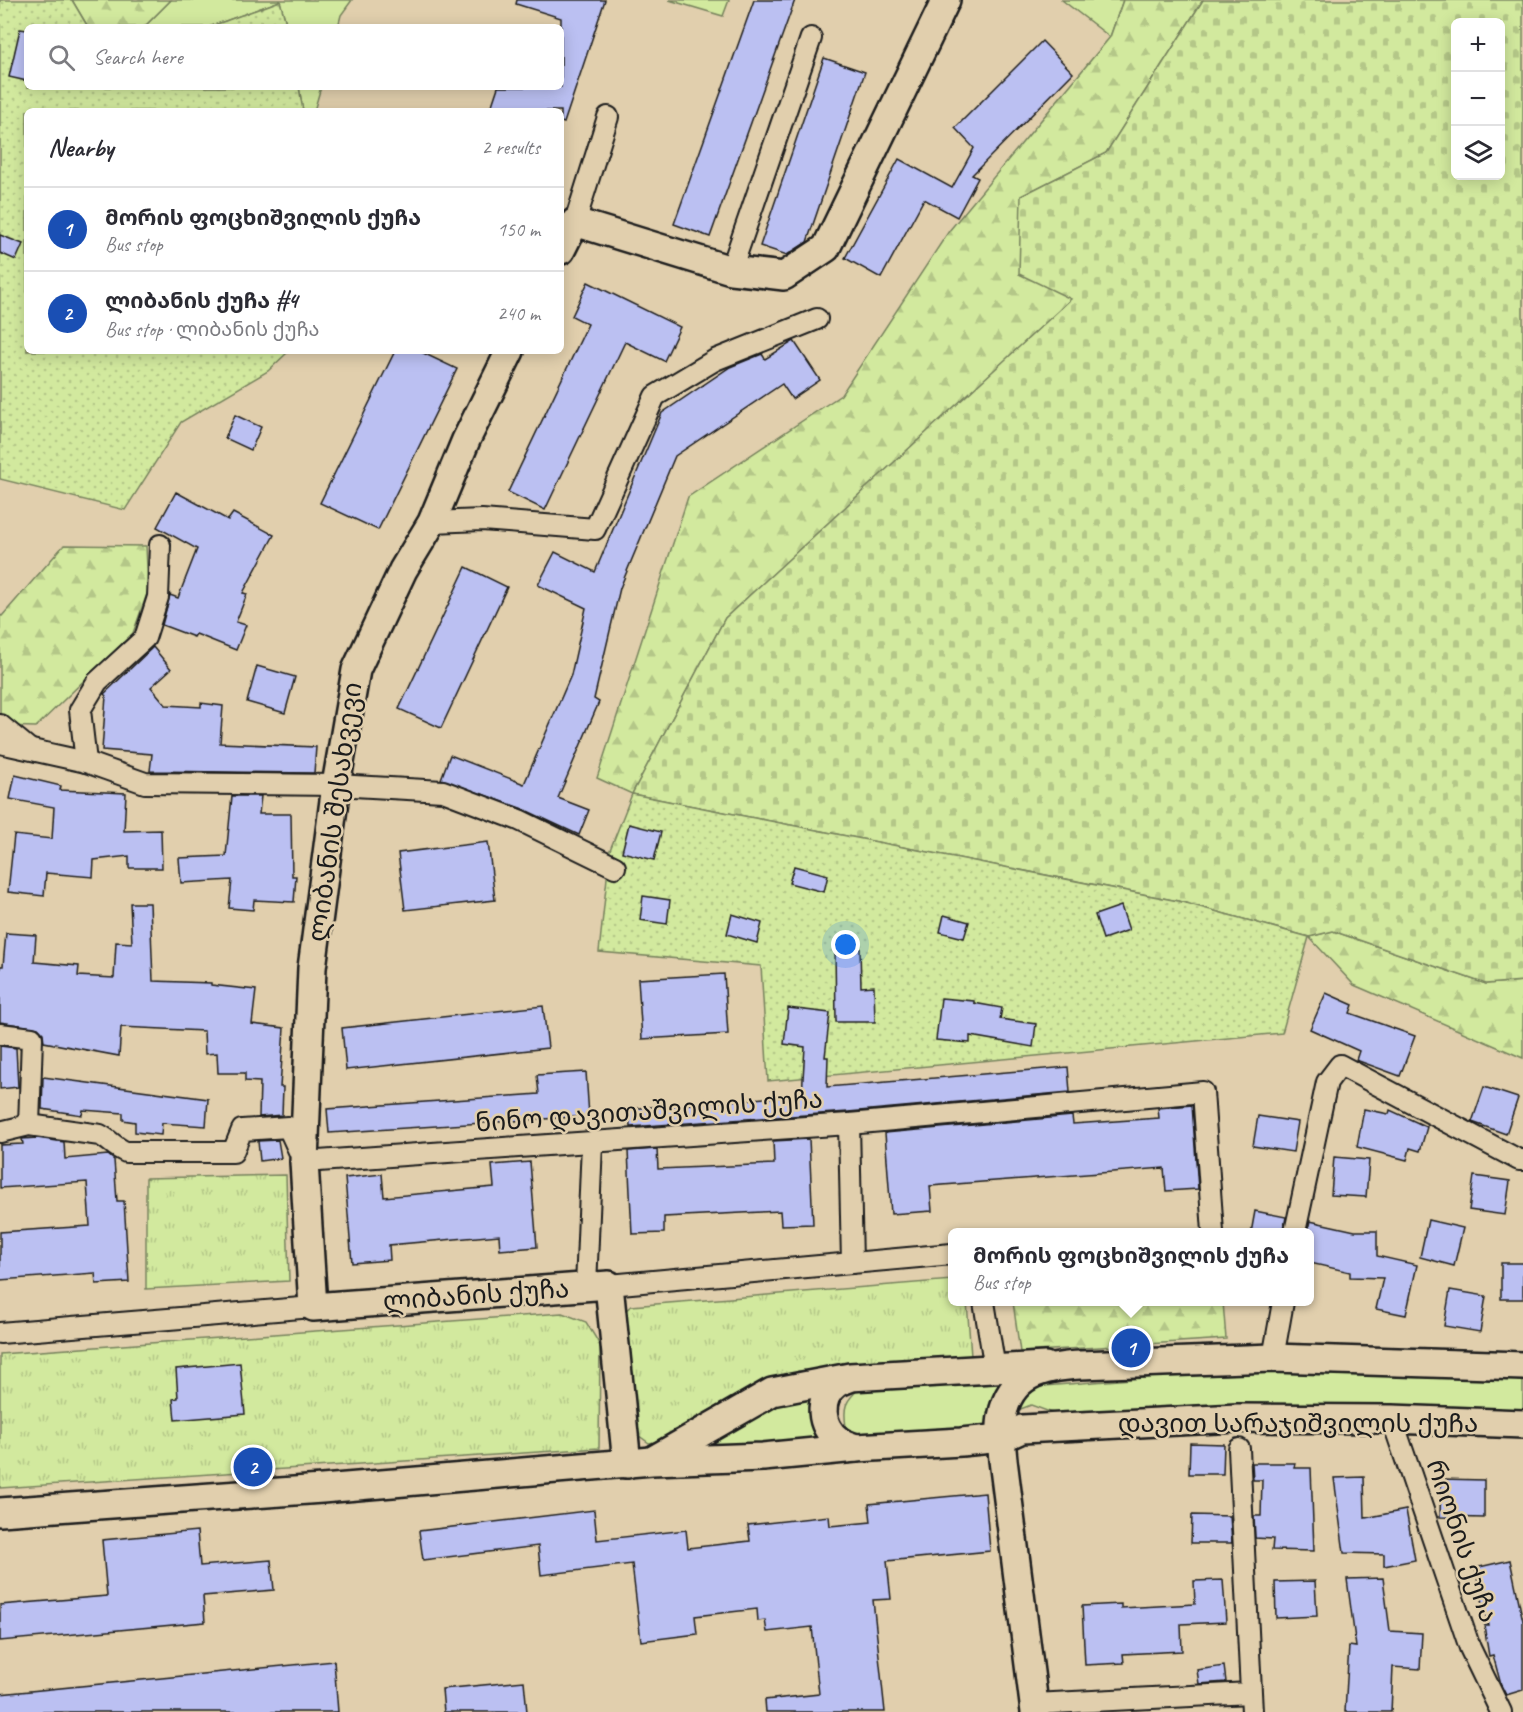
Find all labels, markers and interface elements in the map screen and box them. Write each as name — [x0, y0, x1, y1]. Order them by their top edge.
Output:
map controls — [1451, 18, 1505, 180]
button: + — [1451, 18, 1505, 72]
search box — [24, 24, 564, 90]
icon: search — [45, 41, 78, 74]
text: Search here — [93, 43, 183, 71]
button: − — [1451, 72, 1505, 126]
button: layers — [1451, 126, 1505, 180]
text: Nearby — [48, 131, 113, 164]
text: 2 results — [481, 135, 540, 160]
text: მორის ფოცხიშვილის ქუჩა — [105, 204, 421, 232]
text: 1 — [63, 217, 72, 242]
text: 150 m — [497, 217, 540, 242]
text: Bus stop — [105, 232, 163, 257]
text: ლიბანის ქუჩა #4 — [105, 287, 298, 315]
text: 2 — [63, 301, 72, 326]
text: 240 m — [497, 301, 540, 326]
text: Bus stop · ლიბანის ქუჩა — [105, 317, 320, 342]
street label: ლიბანის შესახვევი — [300, 680, 370, 944]
your location — [831, 930, 860, 959]
street label: ნინო დავითაშვილის ქუჩა — [474, 1082, 824, 1140]
popup — [948, 1228, 1314, 1306]
text: მორის ფოცხიშვილის ქუჩა — [973, 1242, 1289, 1270]
text: Bus stop — [973, 1270, 1031, 1295]
street label: ლიბანის ქუჩა — [382, 1272, 570, 1318]
pin: 1 — [1112, 1326, 1150, 1370]
street label: დავით სარაჯიშვილის ქუჩა — [1118, 1407, 1478, 1440]
pin: 2 — [234, 1444, 272, 1490]
street label: რიონის ქუჩა — [1419, 1455, 1505, 1627]

